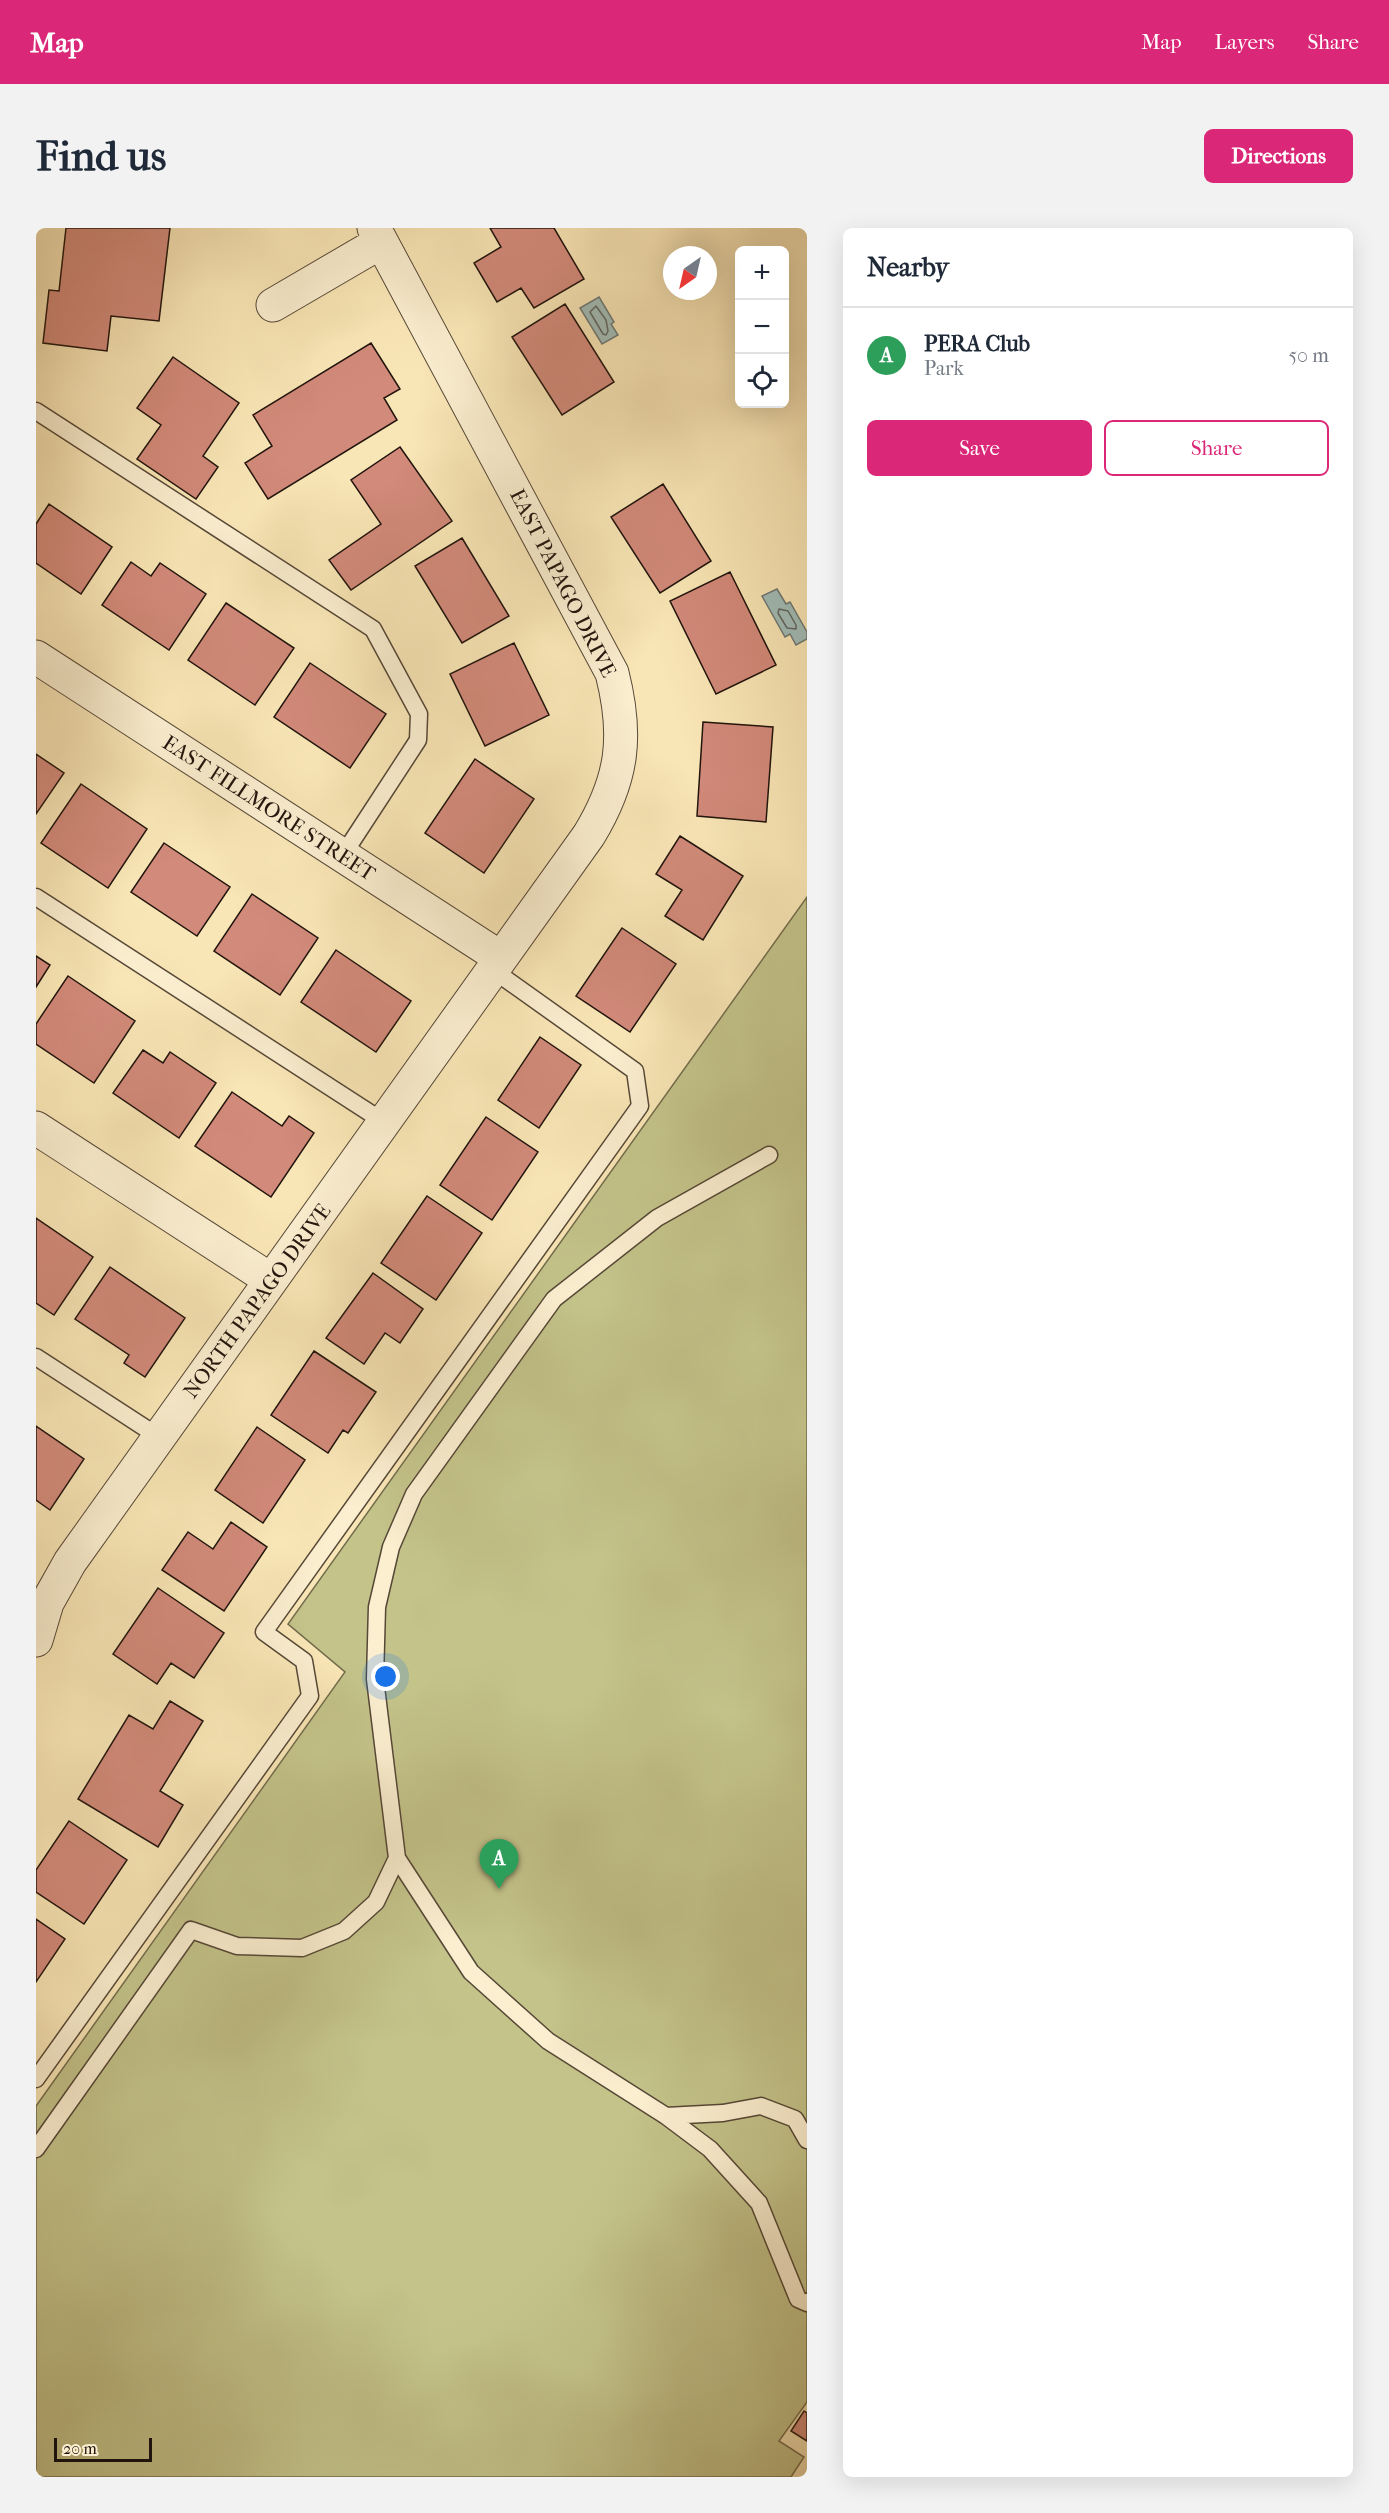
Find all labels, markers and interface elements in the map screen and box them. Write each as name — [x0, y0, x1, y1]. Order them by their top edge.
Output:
text: Map — [30, 26, 84, 59]
text: Map — [1141, 30, 1182, 54]
text: Layers — [1215, 30, 1274, 54]
text: Share — [1307, 30, 1359, 54]
button: Directions — [1204, 129, 1353, 183]
text: Find us — [36, 132, 166, 181]
north arrow — [663, 246, 717, 300]
map controls — [735, 246, 789, 408]
button: + — [735, 246, 789, 300]
text: Nearby — [867, 252, 949, 283]
button: − — [735, 300, 789, 354]
text: PERA Club — [924, 331, 1030, 357]
text: A — [880, 344, 893, 367]
text: 50 m — [1288, 344, 1329, 367]
button: locate — [735, 354, 789, 408]
text: Park — [924, 357, 964, 380]
button: Save — [867, 420, 1092, 476]
button: Share — [1104, 420, 1329, 476]
street label: EAST PAPAGO DRIVE — [505, 485, 621, 681]
street label: EAST FILLMORE STREET — [158, 730, 380, 886]
street label: NORTH PAPAGO DRIVE — [178, 1199, 336, 1403]
your location — [371, 1662, 400, 1691]
pin: A — [480, 1840, 518, 1889]
scale bar — [54, 2435, 152, 2462]
text: 20 m — [63, 2439, 97, 2458]

